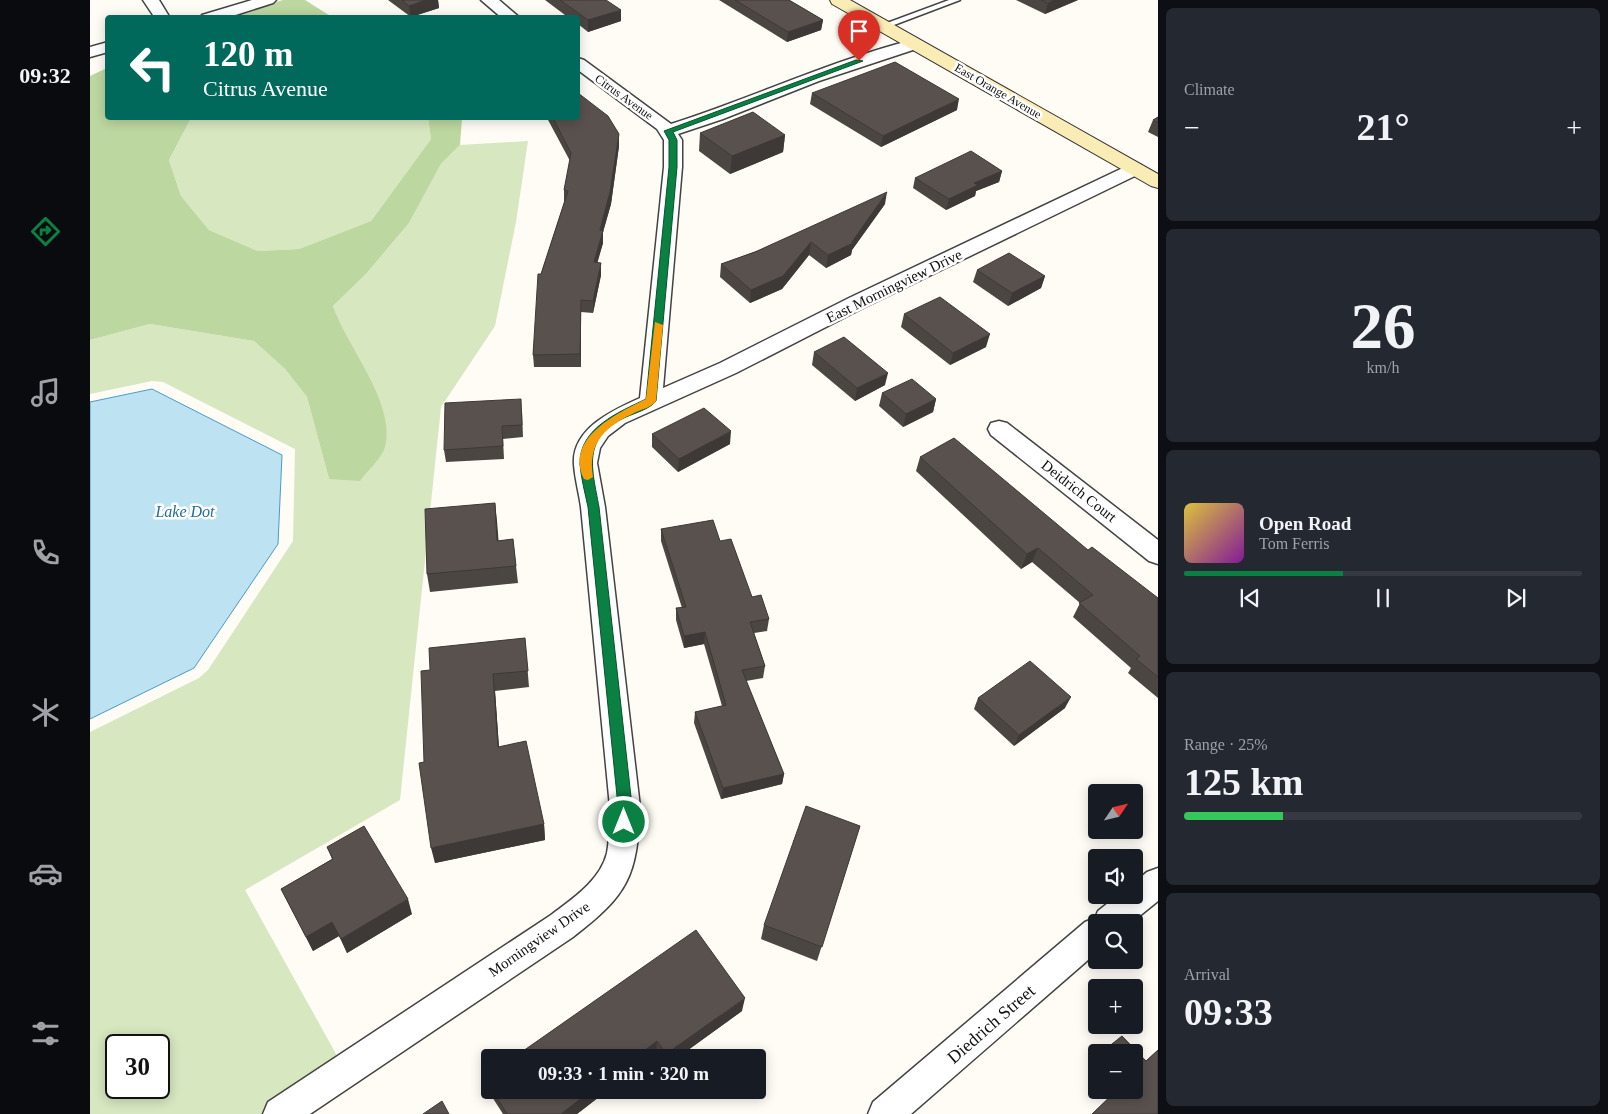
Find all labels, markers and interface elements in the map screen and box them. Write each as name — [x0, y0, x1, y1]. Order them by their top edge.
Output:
pin — [838, 10, 880, 61]
icon: arrive — [845, 17, 873, 45]
icon: left — [120, 35, 185, 100]
text: 120 m — [203, 35, 293, 74]
street label: East Orange Avenue — [952, 61, 1044, 121]
text: 09:32 — [19, 63, 71, 88]
street label: Citrus Avenue — [592, 71, 656, 123]
text: Citrus Avenue — [203, 76, 328, 101]
text: Climate — [1184, 81, 1235, 98]
text: 21° — [1356, 106, 1410, 148]
text: − — [1184, 112, 1200, 143]
text: + — [1566, 112, 1582, 143]
icon: directions — [28, 214, 63, 249]
street label: East Morningview Drive — [823, 246, 965, 326]
text: 26 — [1351, 290, 1416, 362]
text: km/h — [1367, 359, 1399, 376]
icon: music — [28, 375, 63, 410]
street label: Deidrich Court — [1038, 457, 1120, 526]
water label: Lake Dot — [154, 503, 215, 520]
text: Open Road — [1259, 513, 1351, 534]
icon: phone — [28, 535, 63, 570]
text: Tom Ferris — [1259, 535, 1329, 552]
icon: previous — [1236, 584, 1264, 612]
icon: pause — [1369, 584, 1397, 612]
icon: next — [1502, 584, 1530, 612]
icon: climate — [28, 695, 63, 730]
text: Range · 25% — [1184, 736, 1268, 753]
text: 125 km — [1184, 761, 1303, 803]
north arrow — [1088, 784, 1142, 839]
map controls — [1088, 784, 1143, 1099]
position arrow — [597, 795, 649, 847]
button: sound — [1088, 849, 1143, 904]
icon: car — [28, 856, 63, 891]
street label: Morningview Drive — [485, 898, 593, 980]
button: search — [1088, 914, 1143, 969]
text: Arrival — [1184, 966, 1230, 983]
button: + — [1088, 979, 1143, 1034]
street label: Diedrich Street — [943, 981, 1039, 1067]
text: 09:33 — [1184, 991, 1273, 1033]
icon: filters — [28, 1016, 63, 1051]
speed limit sign: 30 — [105, 1034, 170, 1099]
button: − — [1088, 1044, 1143, 1099]
text: 09:33 · 1 min · 320 m — [538, 1063, 709, 1084]

